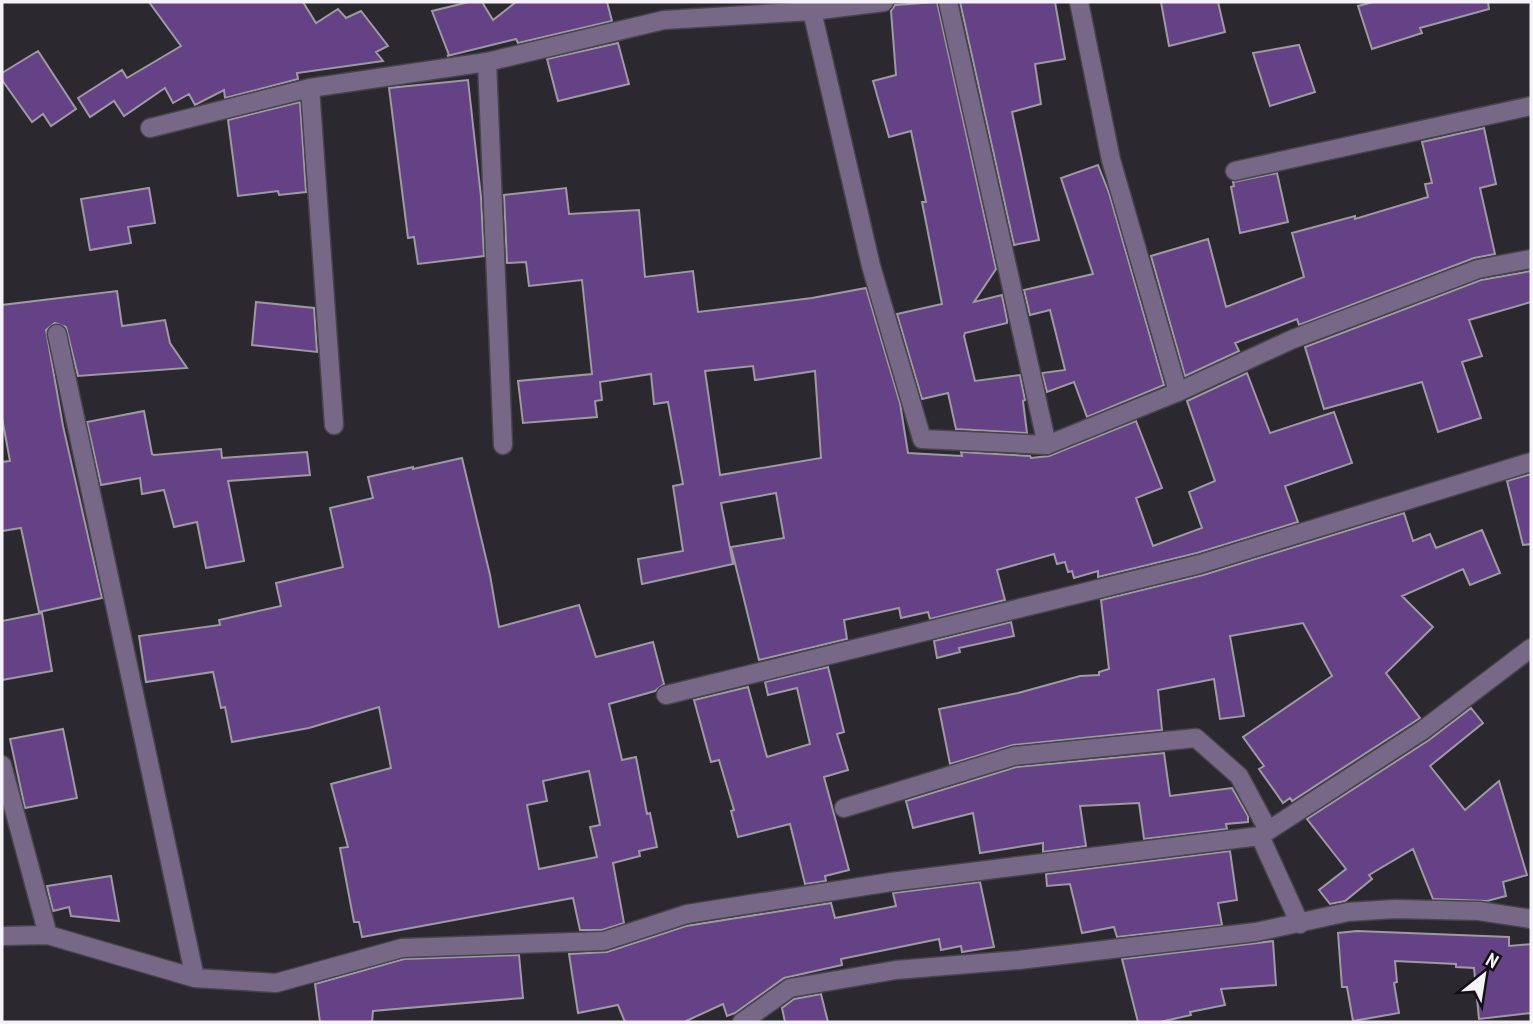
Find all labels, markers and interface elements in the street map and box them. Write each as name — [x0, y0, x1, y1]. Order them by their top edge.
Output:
north arrow — [1449, 940, 1519, 1010]
text: N — [1482, 947, 1503, 973]

